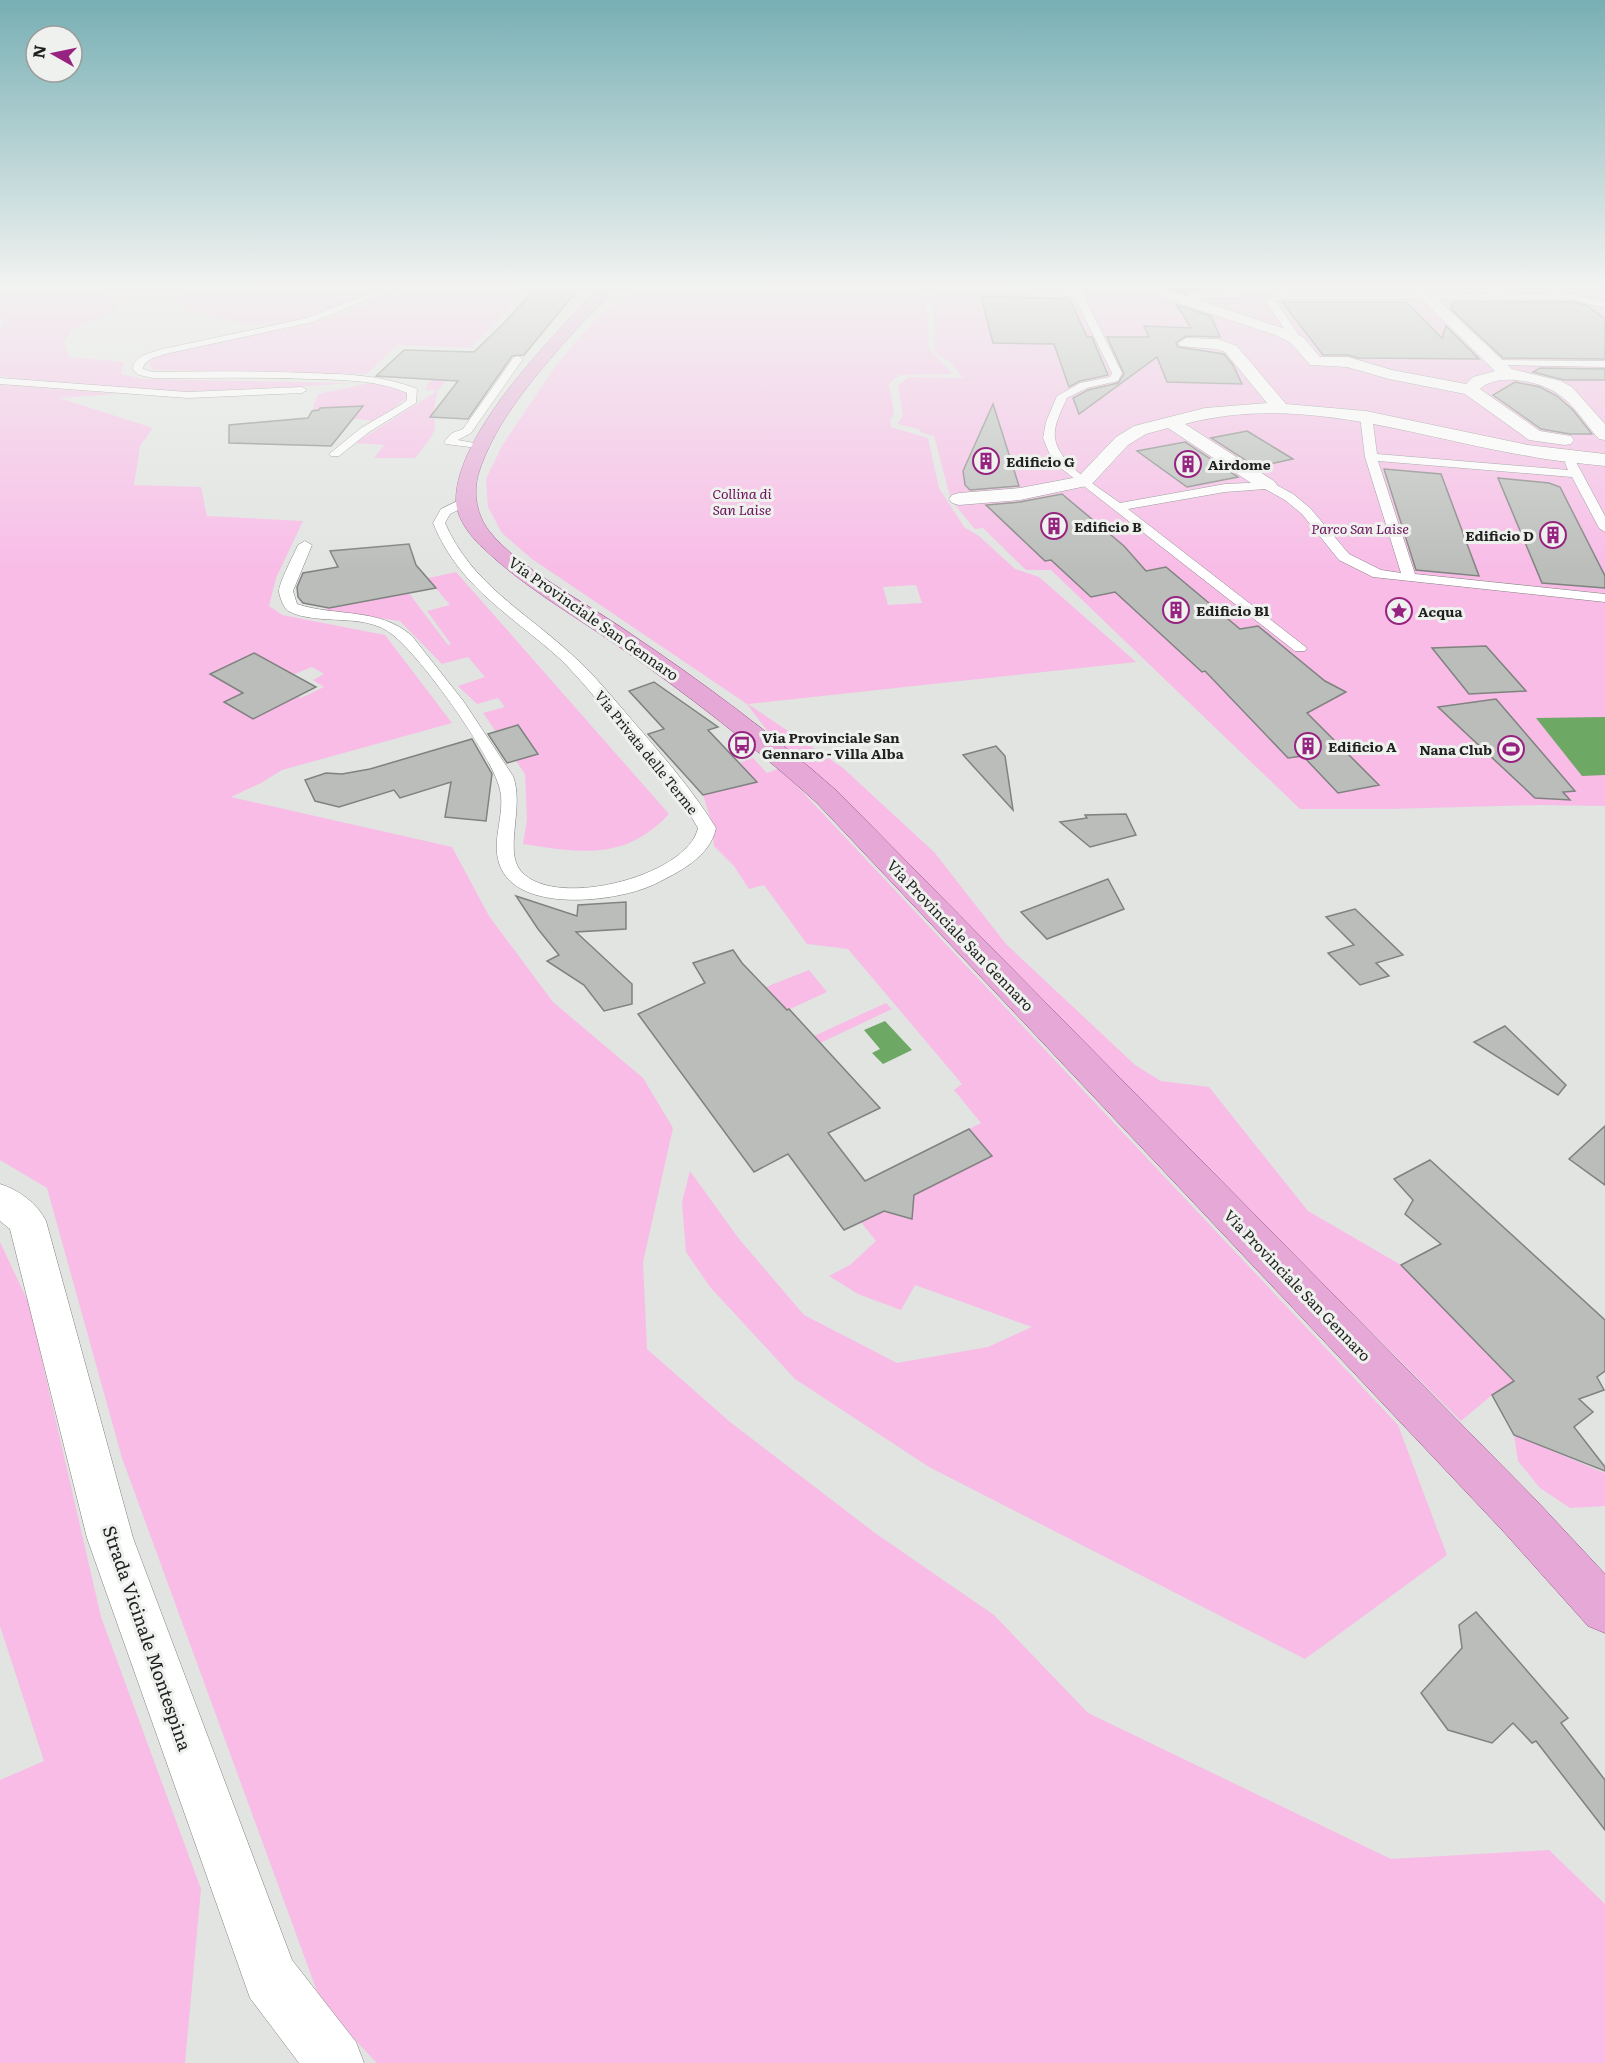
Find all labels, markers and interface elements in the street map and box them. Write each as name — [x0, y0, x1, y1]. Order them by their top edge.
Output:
north arrow — [24, 24, 84, 84]
text: N — [25, 43, 51, 60]
building icon: Edificio G — [971, 446, 1001, 476]
building icon: Airdome — [1173, 449, 1203, 479]
place label: Edificio G — [1006, 451, 1075, 471]
place label: Airdome — [1208, 454, 1271, 474]
park label: Collina di San Laise — [712, 483, 772, 519]
building icon: Edificio B — [1039, 511, 1069, 541]
place label: Edificio B — [1074, 516, 1142, 536]
park label: Parco San Laise — [1311, 518, 1409, 538]
building icon: Edificio D — [1538, 520, 1568, 550]
place label: Edificio D — [1465, 525, 1534, 545]
street label: Via Provinciale San Gennaro — [504, 550, 684, 686]
building icon: Edificio B1 — [1161, 595, 1191, 625]
place icon: Acqua — [1384, 596, 1414, 626]
place label: Edificio B1 — [1196, 600, 1270, 620]
place label: Acqua — [1418, 601, 1464, 621]
street label: Via Privata delle Terme — [591, 686, 703, 818]
place label: Via Provinciale San Gennaro - Villa Alba — [762, 727, 905, 763]
bus stop icon: Via Provinciale San Gennaro - Villa Alba — [727, 730, 757, 760]
building icon: Edificio A — [1293, 731, 1323, 761]
sports icon: Nana Club — [1496, 734, 1526, 764]
place label: Edificio A — [1328, 736, 1397, 756]
place label: Nana Club — [1419, 739, 1492, 759]
street label: Via Provinciale San Gennaro — [882, 854, 1040, 1016]
street label: Via Provinciale San Gennaro — [1219, 1204, 1377, 1366]
street label: Strada Vicinale Montespina — [97, 1522, 199, 1755]

